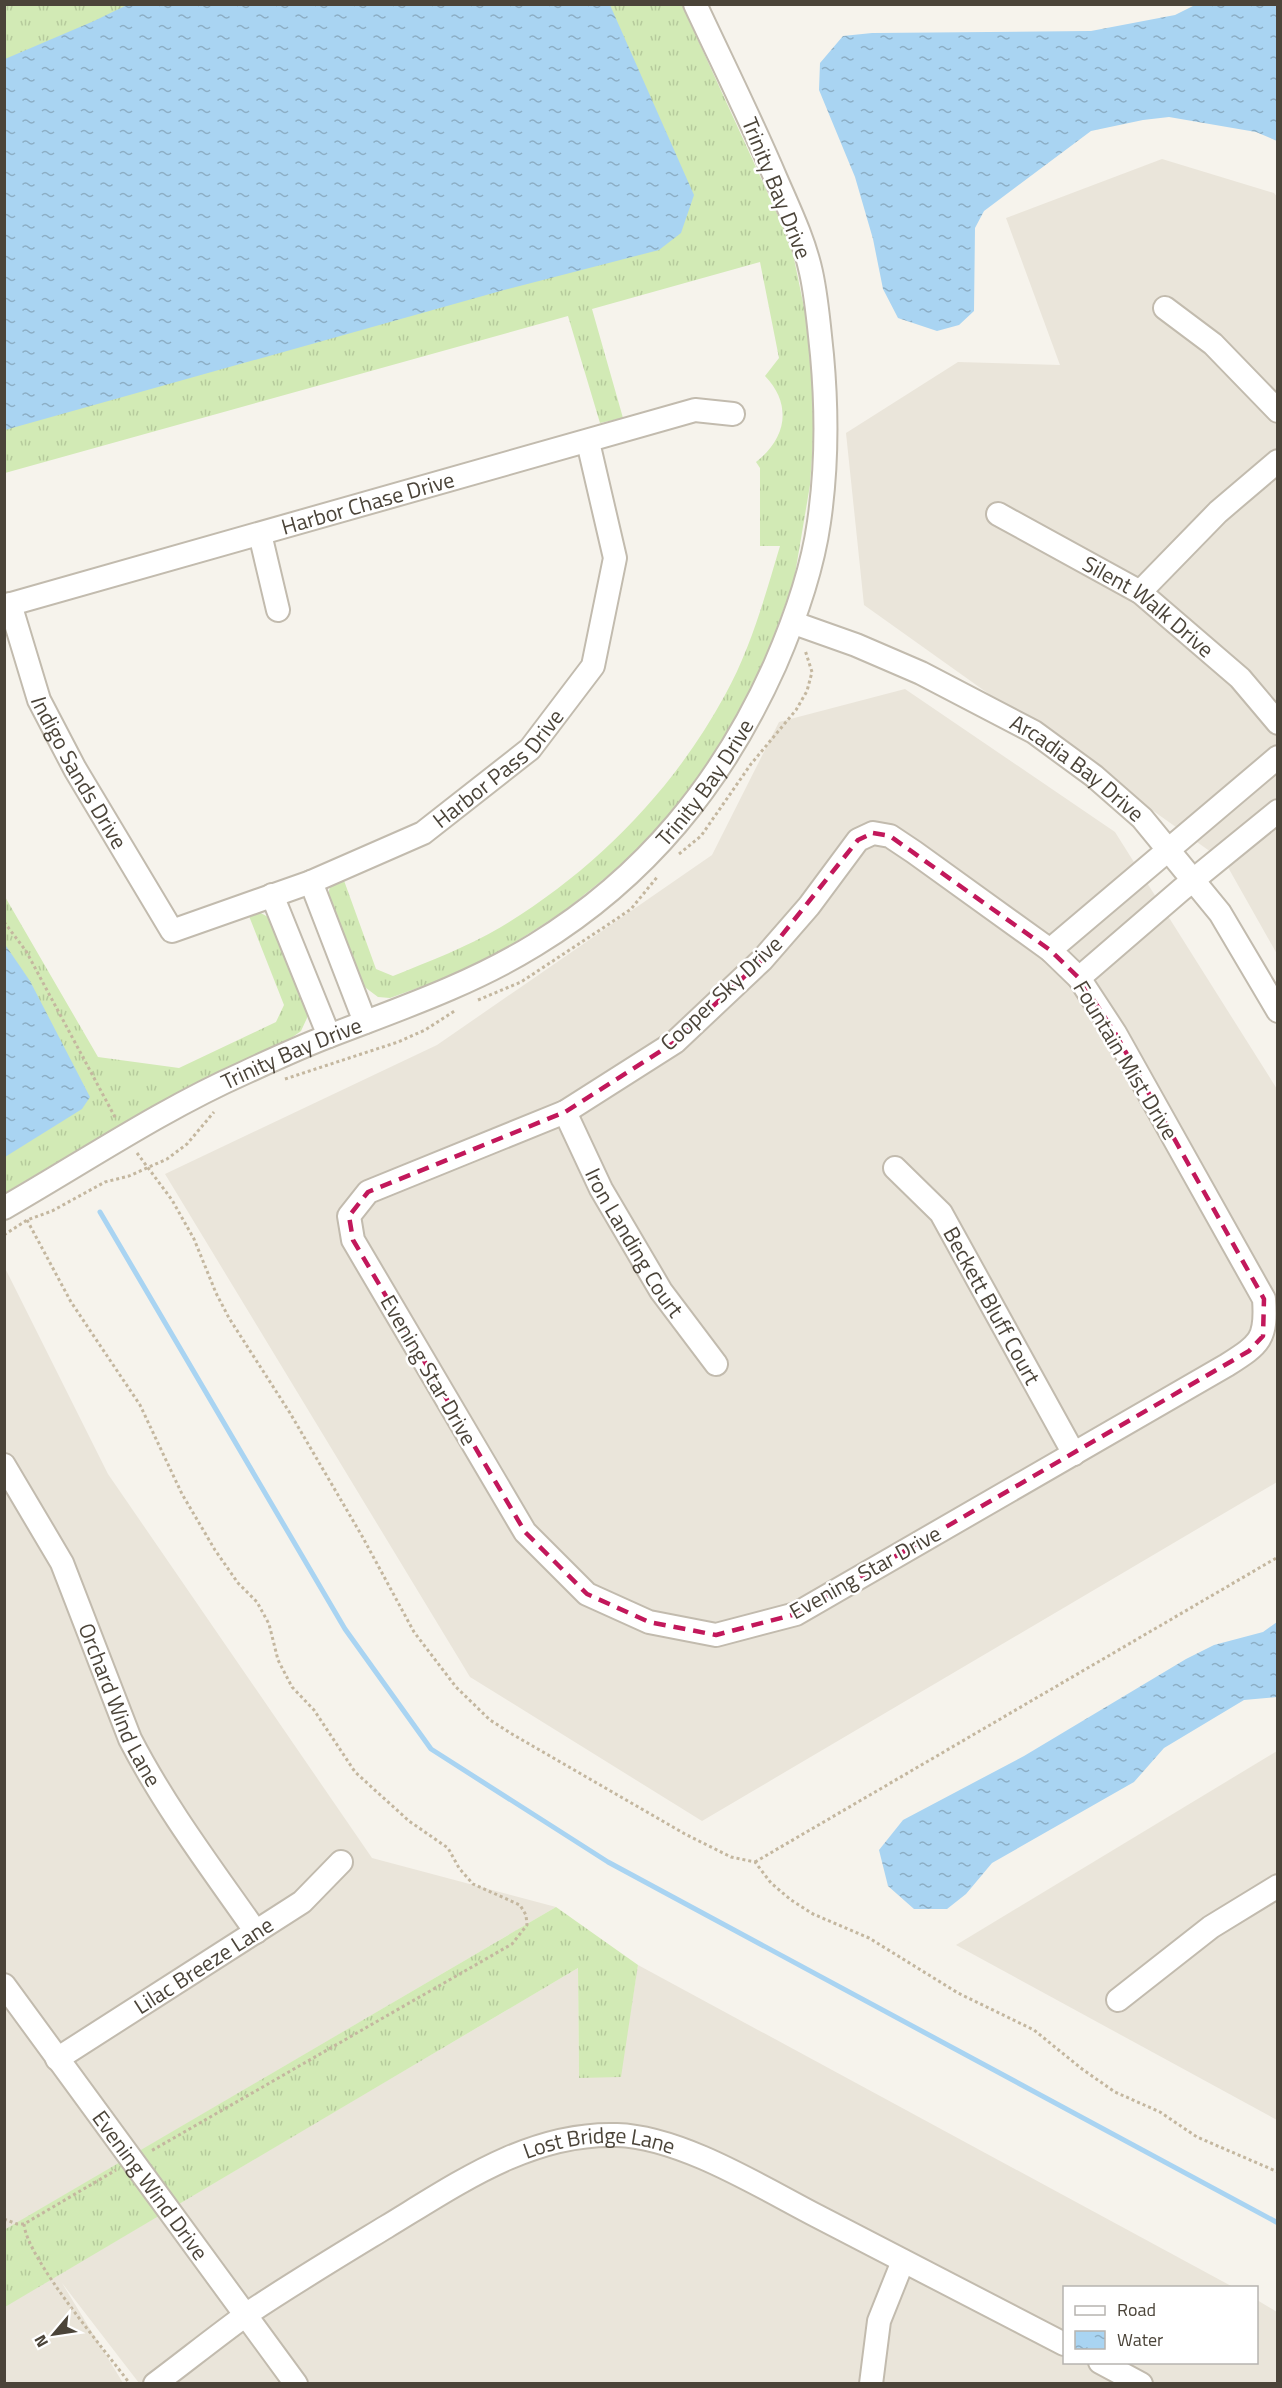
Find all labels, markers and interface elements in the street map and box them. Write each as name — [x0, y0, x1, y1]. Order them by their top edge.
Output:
street label: Trinity Bay Drive — [733, 112, 821, 264]
street label: Harbor Chase Drive — [277, 462, 458, 544]
street label: Silent Walk Drive — [1077, 547, 1222, 666]
street label: Indigo Sands Drive — [22, 692, 136, 855]
street label: Harbor Pass Drive — [425, 702, 572, 836]
street label: Arcadia Bay Drive — [1004, 705, 1152, 830]
street label: Trinity Bay Drive — [648, 713, 762, 854]
street label: Cooper Sky Drive — [652, 927, 790, 1059]
street label: Fountain Mist Drive — [1065, 974, 1187, 1146]
street label: Trinity Bay Drive — [215, 1008, 367, 1098]
street label: Iron Landing Court — [576, 1162, 692, 1325]
street label: Beckett Bluff Court — [935, 1220, 1050, 1391]
street label: Evening Star Drive — [372, 1288, 486, 1452]
street label: Evening Star Drive — [783, 1516, 947, 1628]
street label: Orchard Wind Lane — [70, 1618, 170, 1793]
street label: Lilac Breeze Lane — [127, 1908, 280, 2022]
street label: Evening Wind Drive — [84, 2103, 217, 2267]
street label: Lost Bridge Lane — [518, 2118, 680, 2168]
legend — [1063, 2286, 1258, 2364]
text: Road — [1117, 2296, 1156, 2323]
north arrow — [24, 2304, 84, 2364]
text: Water — [1117, 2326, 1163, 2353]
text: N — [28, 2331, 54, 2352]

